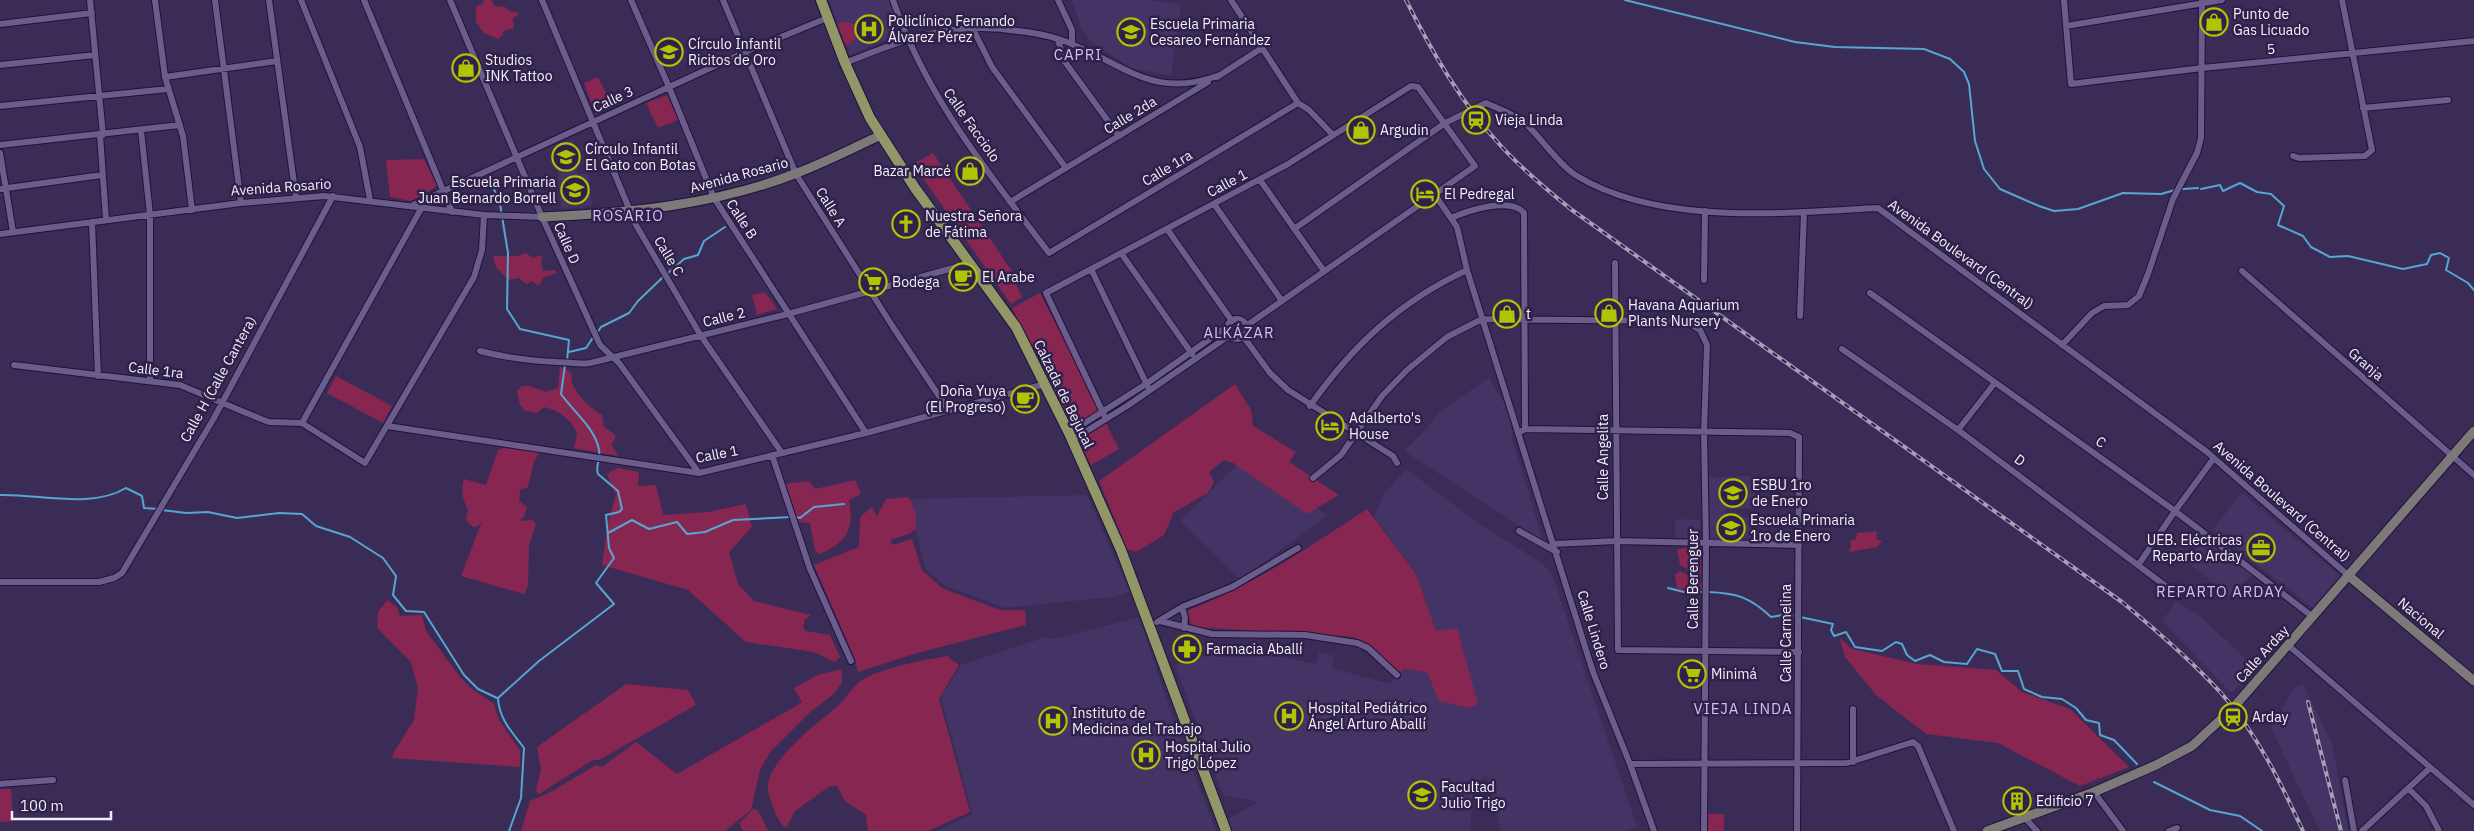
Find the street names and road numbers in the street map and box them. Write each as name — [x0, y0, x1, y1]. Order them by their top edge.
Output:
street label: 5 — [2266, 40, 2276, 58]
street label: Calle 3 — [590, 82, 636, 116]
street label: Calle Facciolo — [940, 84, 1004, 166]
street label: Calle 2da — [1100, 92, 1160, 138]
street label: Calle 1ra — [1139, 146, 1196, 190]
street label: Avenida Rosario — [688, 153, 790, 197]
street label: Calle 1 — [1204, 165, 1250, 201]
street label: Avenida Rosario — [230, 174, 332, 199]
street label: Calle A — [812, 184, 850, 230]
street label: Avenida Boulevard (Central) — [1885, 195, 2037, 313]
street label: Calle B — [723, 196, 761, 242]
street label: Calle D — [550, 219, 584, 267]
street label: Calle C — [650, 233, 688, 279]
street label: Calle 2 — [701, 303, 747, 331]
street label: Calle H (Calle Cantera) — [176, 313, 260, 445]
street label: Calzada de Bejucal — [1030, 337, 1098, 451]
street label: Granja — [2345, 344, 2388, 385]
street label: Calle 1ra — [127, 358, 185, 382]
street label: Calle Angelita — [1594, 413, 1612, 500]
street label: C — [2092, 432, 2110, 452]
street label: Avenida Boulevard (Central) — [2210, 437, 2354, 565]
street label: Calle 1 — [694, 441, 740, 467]
street label: D — [2011, 450, 2029, 470]
street label: Calle Berenguer — [1684, 529, 1702, 629]
street label: Calle Carmelina — [1777, 583, 1795, 682]
street label: Calle Lindero — [1573, 588, 1615, 672]
street label: Nacional — [2394, 593, 2448, 643]
street label: Calle Arday — [2231, 621, 2293, 686]

